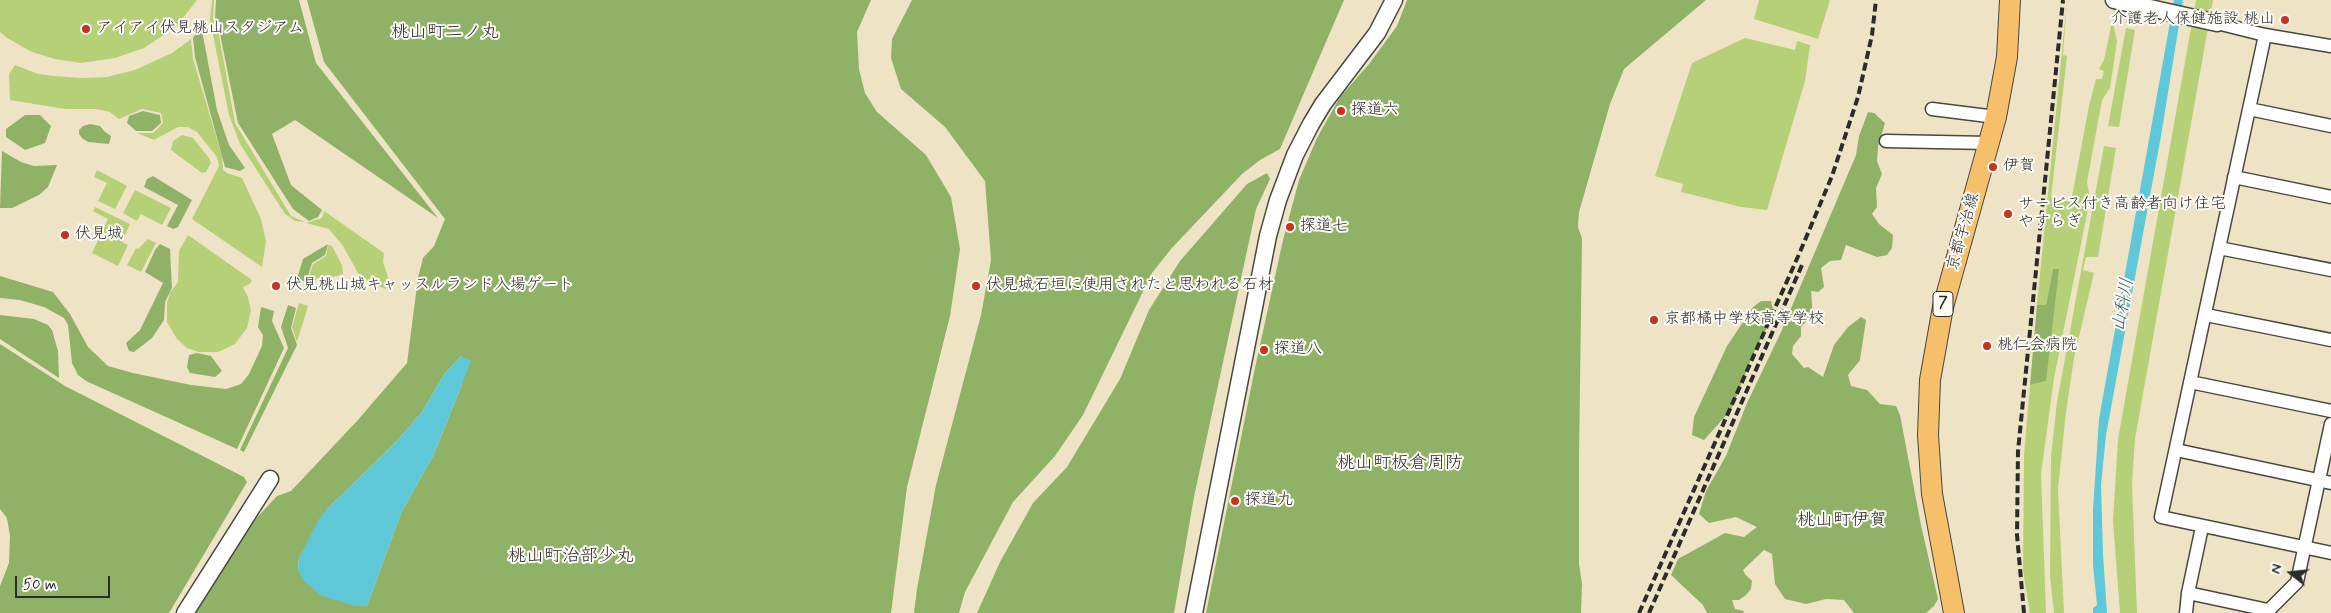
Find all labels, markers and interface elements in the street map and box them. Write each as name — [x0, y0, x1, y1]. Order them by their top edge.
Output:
place label: 介護老人保健施設 桃山 — [2111, 10, 2275, 30]
marker: 介護老人保健施設 桃山 — [2279, 14, 2291, 26]
place label: アイアイ伏見桃山スタジアム — [96, 19, 304, 39]
district label: 桃山町二ノ丸 — [391, 22, 499, 44]
marker: アイアイ伏見桃山スタジアム — [80, 23, 92, 35]
place label: 探道六 — [1351, 101, 1399, 121]
marker: 探道六 — [1335, 105, 1347, 117]
place label: 伊賀 — [2003, 157, 2035, 177]
marker: 伊賀 — [1987, 161, 1999, 173]
street label: 京都宇治線 — [1944, 191, 1984, 273]
place label: サービス付き高齢者向け住宅 やすらぎ — [2018, 195, 2226, 233]
marker: サービス付き高齢者向け住宅 やすらぎ — [2002, 208, 2014, 220]
place label: 探道七 — [1300, 217, 1348, 237]
marker: 探道七 — [1284, 221, 1296, 233]
place label: 伏見城 — [75, 225, 123, 245]
marker: 伏見城 — [59, 229, 71, 241]
place label: 伏見桃山城キャッスルランド入場ゲート — [286, 276, 574, 296]
place label: 伏見城石垣に使用されたと思われる石材 — [986, 276, 1274, 296]
water label: 山科川 — [2109, 277, 2139, 333]
marker: 伏見桃山城キャッスルランド入場ゲート — [270, 280, 282, 292]
marker: 伏見城石垣に使用されたと思われる石材 — [970, 280, 982, 292]
road number: 7 — [1933, 292, 1953, 316]
place label: 京都橘中学校高等学校 — [1664, 310, 1824, 330]
marker: 京都橘中学校高等学校 — [1648, 314, 1660, 326]
place label: 桃仁会病院 — [1997, 336, 2077, 356]
place label: 探道八 — [1274, 340, 1322, 360]
marker: 桃仁会病院 — [1981, 340, 1993, 352]
marker: 探道八 — [1258, 344, 1270, 356]
district label: 桃山町板倉周防 — [1337, 453, 1463, 475]
place label: 探道九 — [1245, 491, 1293, 511]
marker: 探道九 — [1229, 495, 1241, 507]
district label: 桃山町伊賀 — [1797, 510, 1887, 532]
district label: 桃山町治部少丸 — [508, 546, 634, 568]
north arrow — [2266, 548, 2316, 598]
text: N — [2267, 562, 2287, 576]
scale bar — [18, 566, 112, 598]
text: 50 m — [23, 575, 57, 595]

